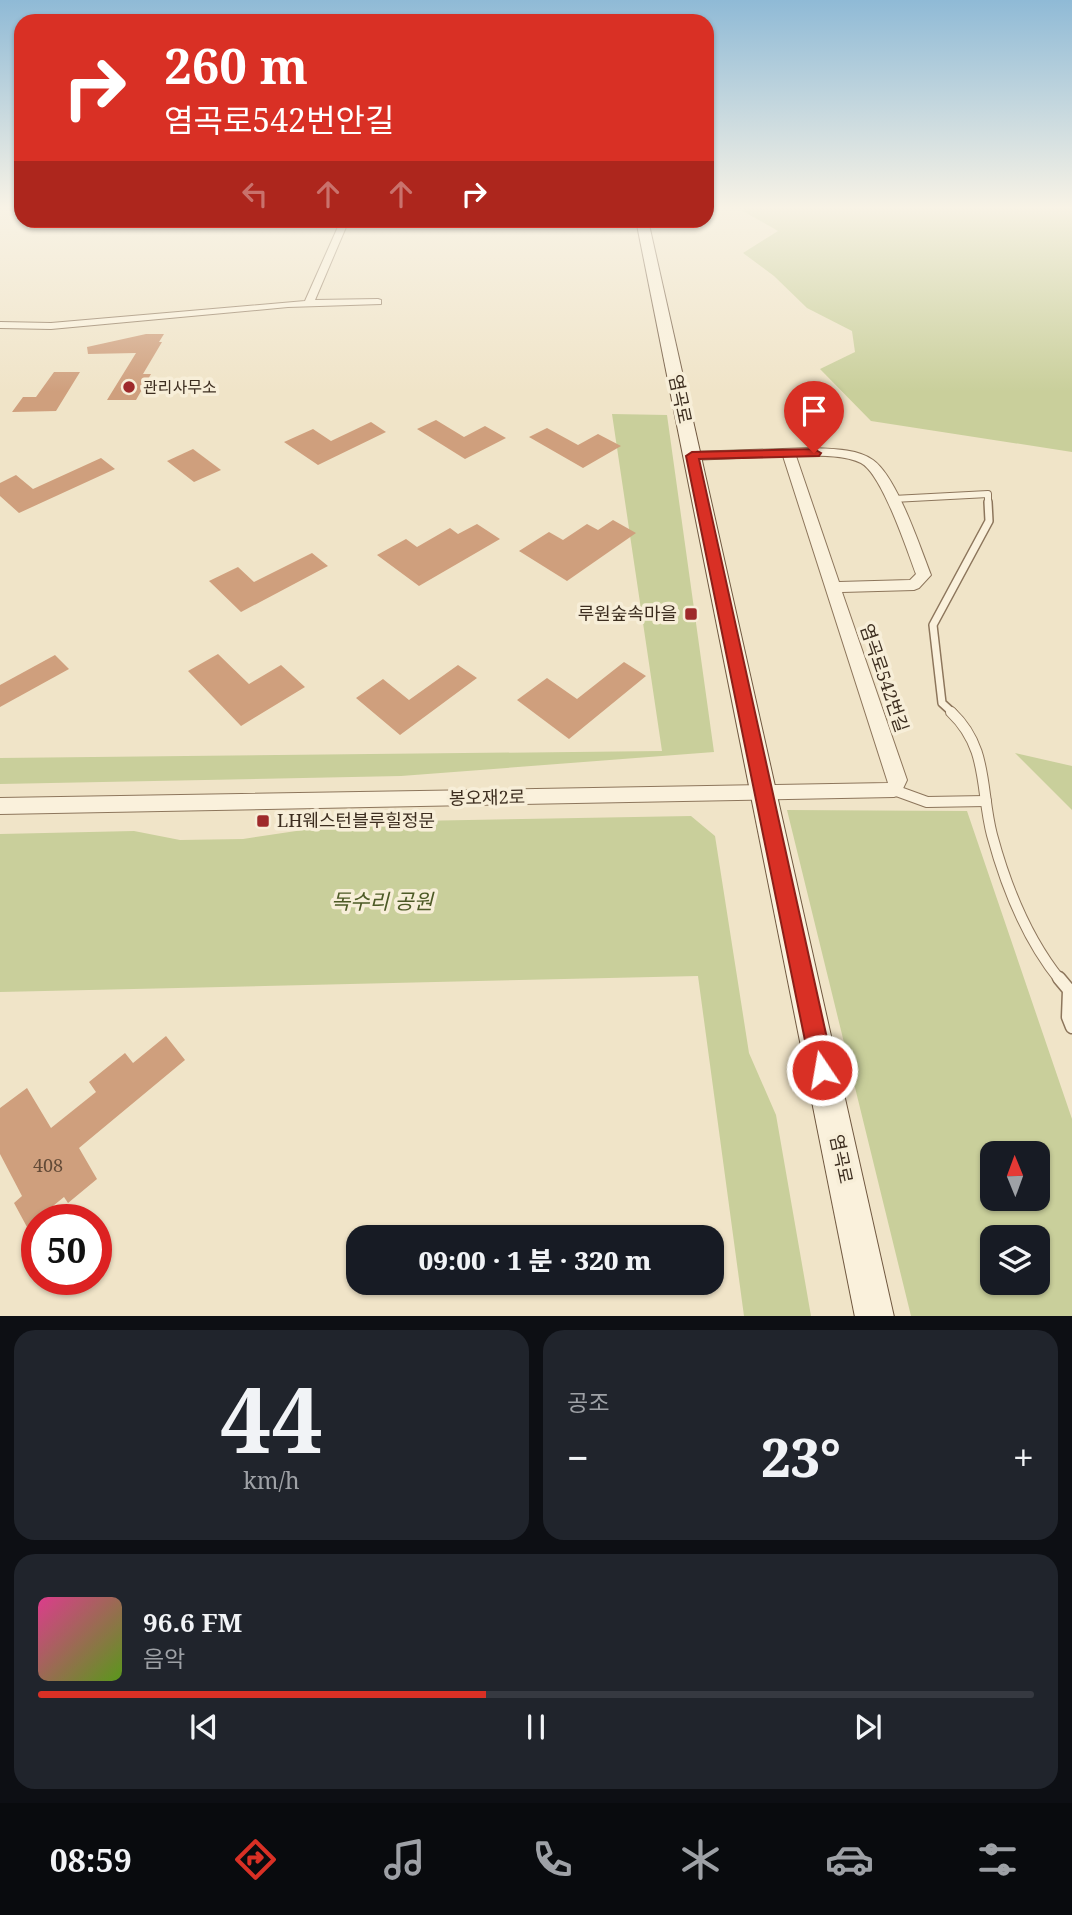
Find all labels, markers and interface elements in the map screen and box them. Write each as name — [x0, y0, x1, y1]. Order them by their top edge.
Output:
text: 260 m — [164, 32, 308, 98]
icon: right — [49, 42, 140, 133]
text: 염곡로542번안길 — [164, 98, 394, 141]
icon: left — [236, 175, 274, 213]
icon: ahead — [309, 175, 347, 213]
icon: ahead — [382, 175, 420, 213]
icon: right — [455, 175, 493, 213]
street label: 염곡로 — [664, 372, 698, 426]
place label: 관리사무소 — [143, 376, 217, 398]
marker: 관리사무소 — [121, 379, 137, 395]
pin — [784, 381, 844, 453]
icon: arrive — [795, 392, 833, 430]
place label: 루원숲속마을 — [578, 601, 677, 625]
marker: 루원숲속마을 — [683, 606, 699, 622]
street label: 염곡로542번길 — [855, 620, 915, 735]
street label: 봉오재2로 — [449, 784, 525, 810]
place label: LH웨스턴블루힐정문 — [277, 808, 435, 832]
marker: LH웨스턴블루힐정문 — [255, 813, 271, 829]
park label: 독수리 공원 — [331, 887, 435, 915]
position arrow — [785, 1033, 859, 1107]
street label: 염곡로 — [825, 1132, 859, 1186]
north arrow — [980, 1141, 1050, 1211]
map controls — [980, 1141, 1050, 1295]
house number: 408 — [33, 1153, 63, 1177]
speed limit sign: 50 — [21, 1204, 112, 1295]
button: layers — [980, 1225, 1050, 1295]
text: 09:00 · 1 분 · 320 m — [419, 1242, 651, 1278]
text: 44 — [220, 1356, 323, 1480]
text: 공조 — [567, 1386, 609, 1418]
text: 23° — [761, 1421, 841, 1492]
text: − — [567, 1431, 589, 1483]
text: + — [1013, 1431, 1034, 1483]
text: km/h — [243, 1464, 300, 1496]
text: 96.6 FM — [143, 1604, 242, 1640]
text: 음악 — [143, 1642, 185, 1674]
icon: previous — [185, 1708, 223, 1746]
icon: pause — [517, 1708, 555, 1746]
icon: next — [849, 1708, 887, 1746]
icon: directions — [231, 1835, 280, 1884]
icon: music — [380, 1835, 429, 1884]
icon: phone — [528, 1835, 577, 1884]
icon: climate — [676, 1835, 725, 1884]
icon: car — [825, 1835, 874, 1884]
icon: filters — [973, 1835, 1022, 1884]
text: 08:59 — [50, 1838, 132, 1881]

